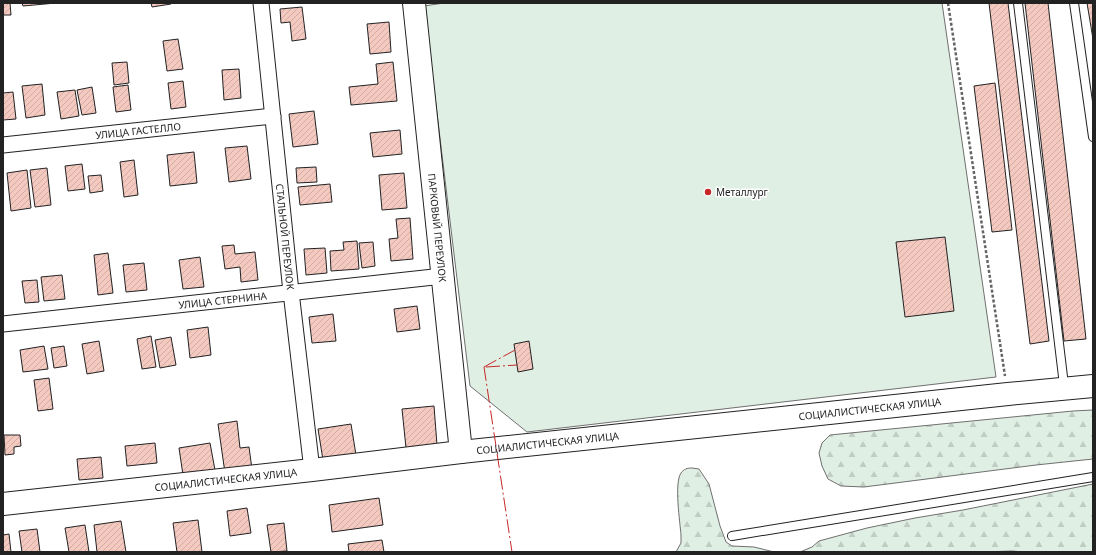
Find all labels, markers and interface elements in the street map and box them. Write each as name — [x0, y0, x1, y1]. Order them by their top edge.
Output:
street label: УЛИЦА ГАСТЕЛЛО — [95, 119, 182, 142]
street label: ПАРКОВЫЙ ПЕРЕУЛОК — [425, 173, 450, 284]
street label: СТАЛЬНОЙ ПЕРЕУЛОК — [273, 183, 298, 291]
place label: Металлург — [716, 185, 769, 199]
marker: Металлург — [703, 187, 713, 197]
street label: УЛИЦА СТЕРНИНА — [178, 288, 268, 312]
street label: СОЦИАЛИСТИЧЕСКАЯ УЛИЦА — [798, 394, 942, 423]
street label: СОЦИАЛИСТИЧЕСКАЯ УЛИЦА — [476, 428, 620, 457]
street label: СОЦИАЛИСТИЧЕСКАЯ УЛИЦА — [154, 465, 298, 494]

